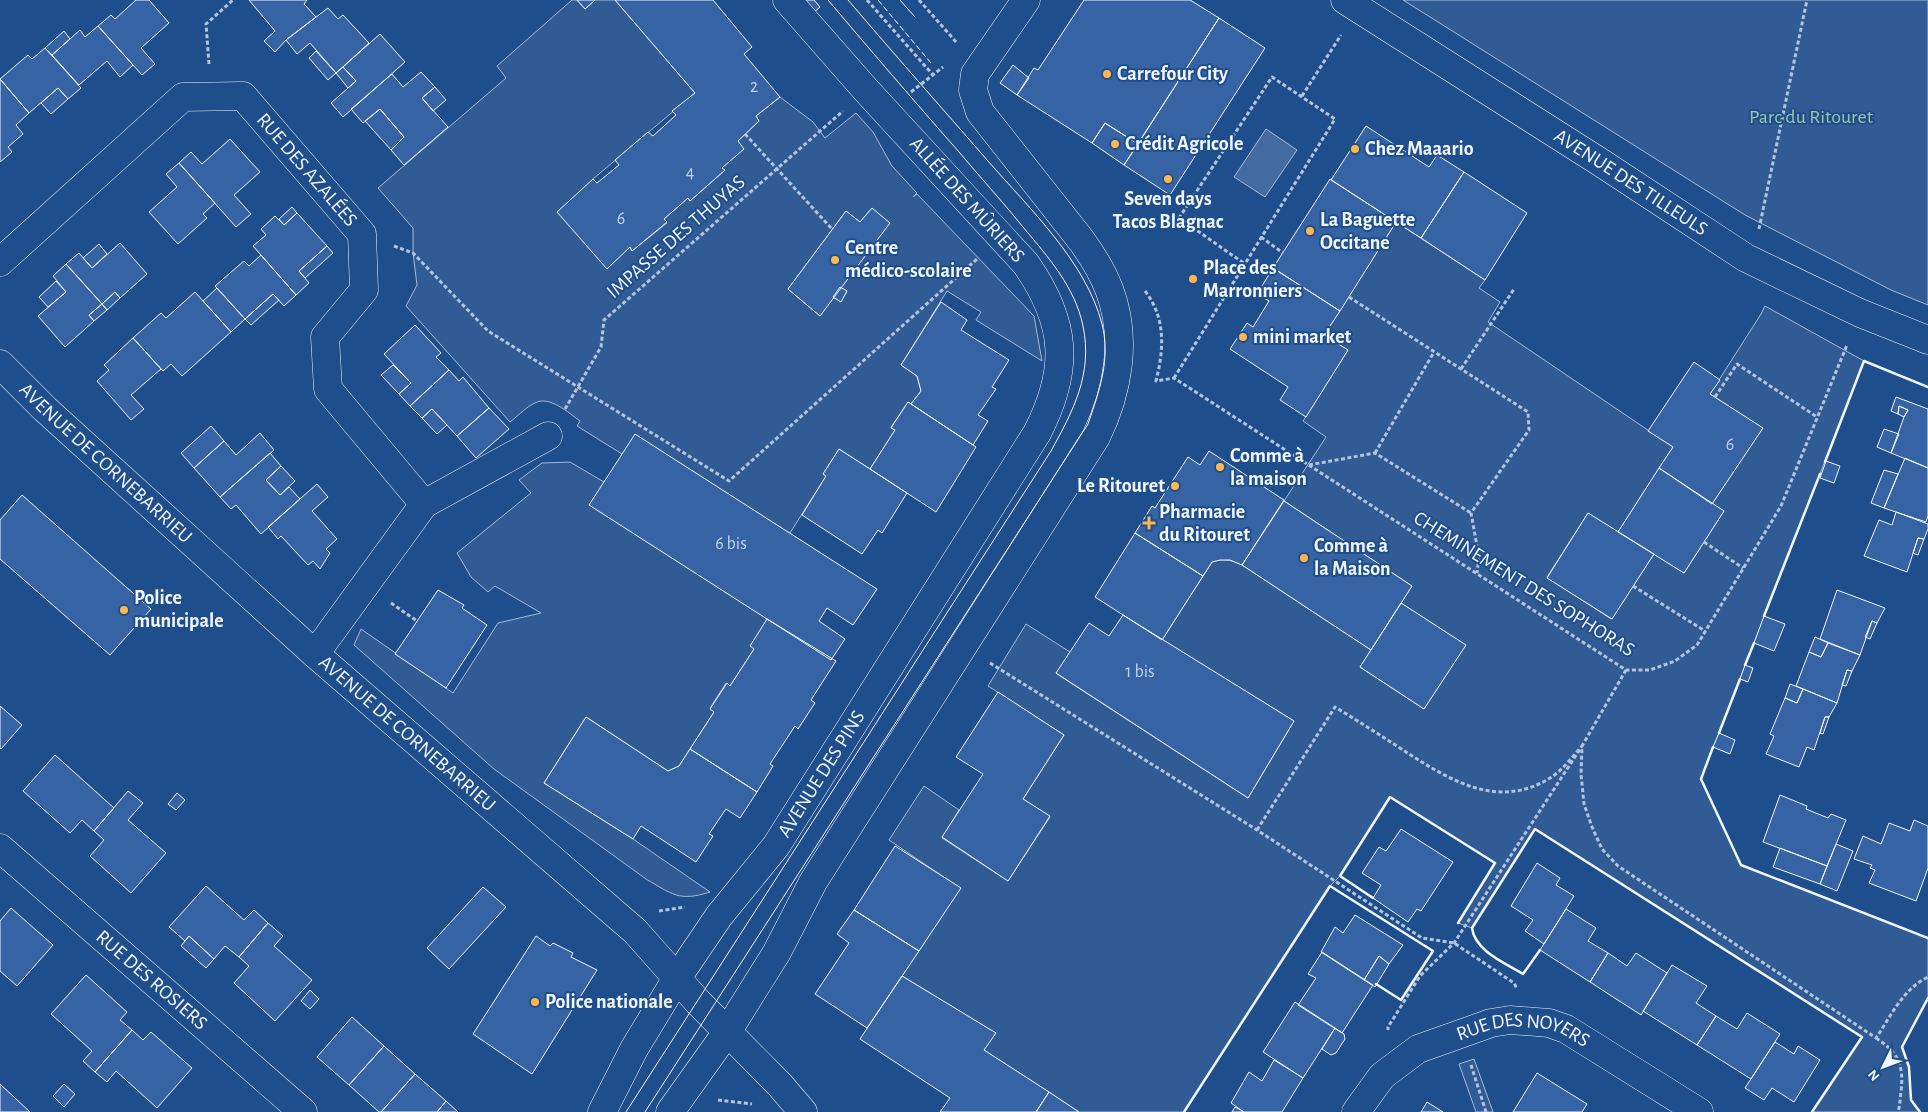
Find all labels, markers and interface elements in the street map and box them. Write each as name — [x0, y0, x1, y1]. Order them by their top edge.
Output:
place label: Carrefour City — [1117, 64, 1228, 84]
marker: Carrefour City — [1101, 68, 1113, 80]
house number: 2 — [750, 78, 758, 96]
park label: Parc du Ritouret — [1749, 107, 1874, 127]
street label: RUE DES AZALÉES — [253, 110, 361, 230]
street label: AVENUE DES TILLEULS — [1551, 126, 1711, 240]
street label: ALLÉE DES MÛRIERS — [906, 133, 1029, 267]
place label: Crédit Agricole — [1125, 134, 1243, 154]
marker: Crédit Agricole — [1109, 138, 1121, 150]
place label: Chez Maaario — [1365, 139, 1474, 159]
marker: Chez Maaario — [1349, 143, 1361, 155]
house number: 4 — [686, 164, 695, 182]
street label: IMPASSE DES THUYAS — [603, 172, 749, 302]
marker: Seven days Tacos Blagnac — [1162, 173, 1174, 185]
place label: Seven days Tacos Blagnac — [1112, 189, 1224, 232]
house number: 6 — [617, 210, 625, 228]
place label: La Baguette Occitane — [1320, 210, 1415, 253]
marker: La Baguette Occitane — [1304, 225, 1316, 237]
place label: Centre médico-scolaire — [845, 238, 972, 281]
marker: Centre médico-scolaire — [829, 254, 841, 266]
place label: Place des Marronniers — [1203, 258, 1303, 301]
marker: Place des Marronniers — [1187, 273, 1199, 285]
place label: mini market — [1253, 327, 1352, 347]
marker: mini market — [1237, 331, 1249, 343]
street label: AVENUE DE CORNEBARRIEU — [15, 379, 196, 547]
house number: 6 — [1726, 436, 1734, 454]
place label: Comme à la maison — [1230, 446, 1307, 489]
marker: Comme à la maison — [1214, 461, 1226, 473]
place label: Le Ritouret — [1077, 476, 1165, 496]
marker: Le Ritouret — [1169, 480, 1181, 492]
place label: Pharmacie du Ritouret — [1159, 502, 1250, 545]
street label: CHEMINEMENT DES SOPHORAS — [1410, 508, 1638, 660]
marker: Pharmacie du Ritouret — [1143, 517, 1155, 529]
house number: 6 bis — [715, 535, 747, 553]
place label: Comme à la Maison — [1314, 536, 1391, 579]
marker: Comme à la Maison — [1298, 552, 1310, 564]
place label: Police municipale — [134, 588, 224, 631]
marker: Police municipale — [118, 604, 130, 616]
street label: AVENUE DE CORNEBARRIEU — [315, 652, 499, 815]
house number: 1 bis — [1125, 663, 1155, 681]
street label: AVENUE DES PINS — [774, 707, 869, 841]
street label: RUE DES ROSIERS — [92, 926, 211, 1034]
place label: Police nationale — [545, 992, 673, 1012]
marker: Police nationale — [529, 996, 541, 1008]
street label: RUE DES NOYERS — [1454, 1009, 1593, 1051]
north arrow — [1858, 1042, 1908, 1092]
text: N — [1866, 1067, 1883, 1083]

